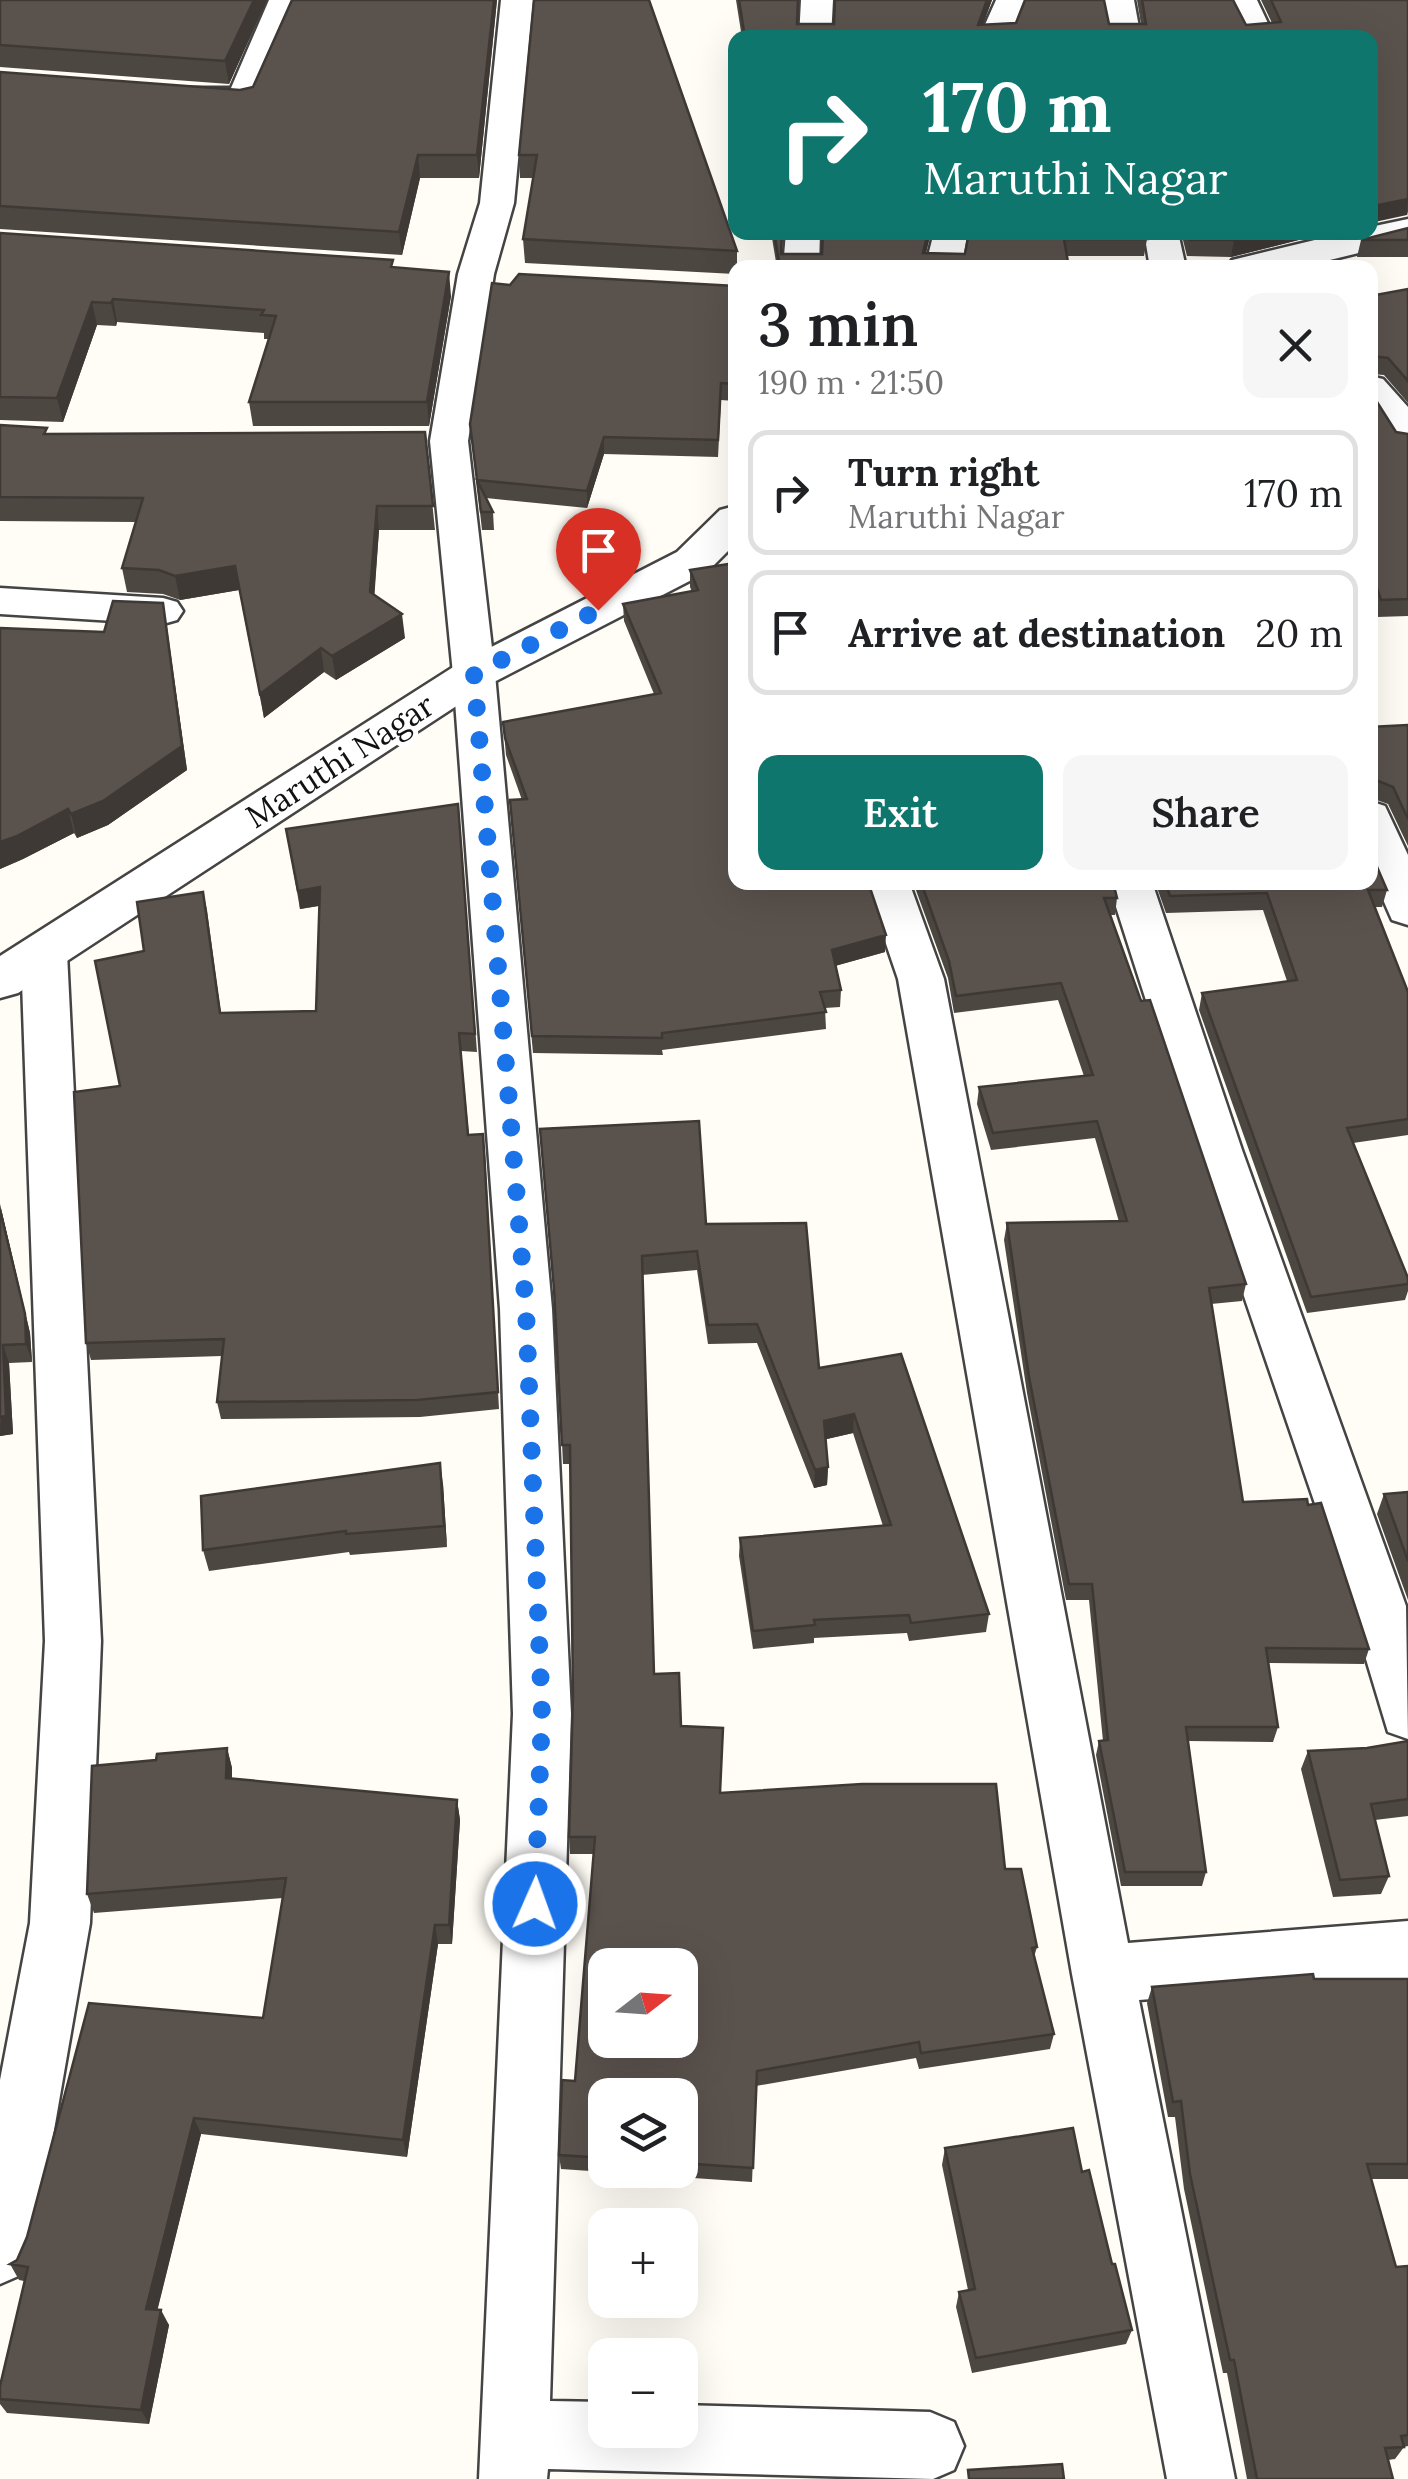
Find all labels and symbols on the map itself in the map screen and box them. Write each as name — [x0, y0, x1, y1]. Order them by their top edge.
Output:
pin — [556, 508, 641, 611]
street label: Maruthi Nagar — [238, 684, 442, 837]
position arrow — [483, 1852, 587, 1956]
north arrow — [588, 1948, 698, 2058]

